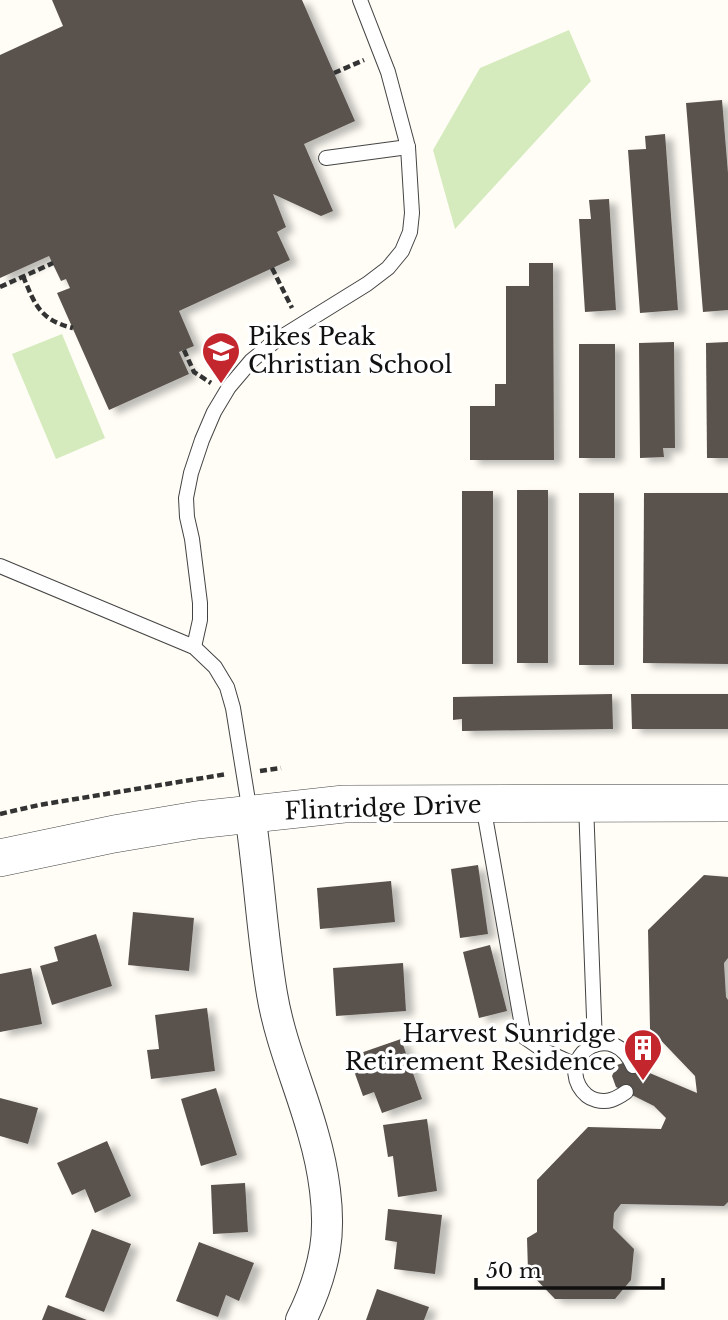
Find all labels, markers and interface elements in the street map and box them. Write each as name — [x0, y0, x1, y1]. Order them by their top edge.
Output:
place label: Pikes Peak Christian School — [248, 322, 453, 379]
school or university icon: Pikes Peak Christian School — [200, 330, 242, 385]
street label: Flintridge Drive — [284, 790, 482, 825]
place label: Harvest Sunridge Retirement Residence — [345, 1019, 616, 1076]
building icon: Harvest Sunridge Retirement Residence — [622, 1027, 664, 1082]
scale bar — [476, 1246, 663, 1290]
text: 50 m — [486, 1258, 542, 1284]

